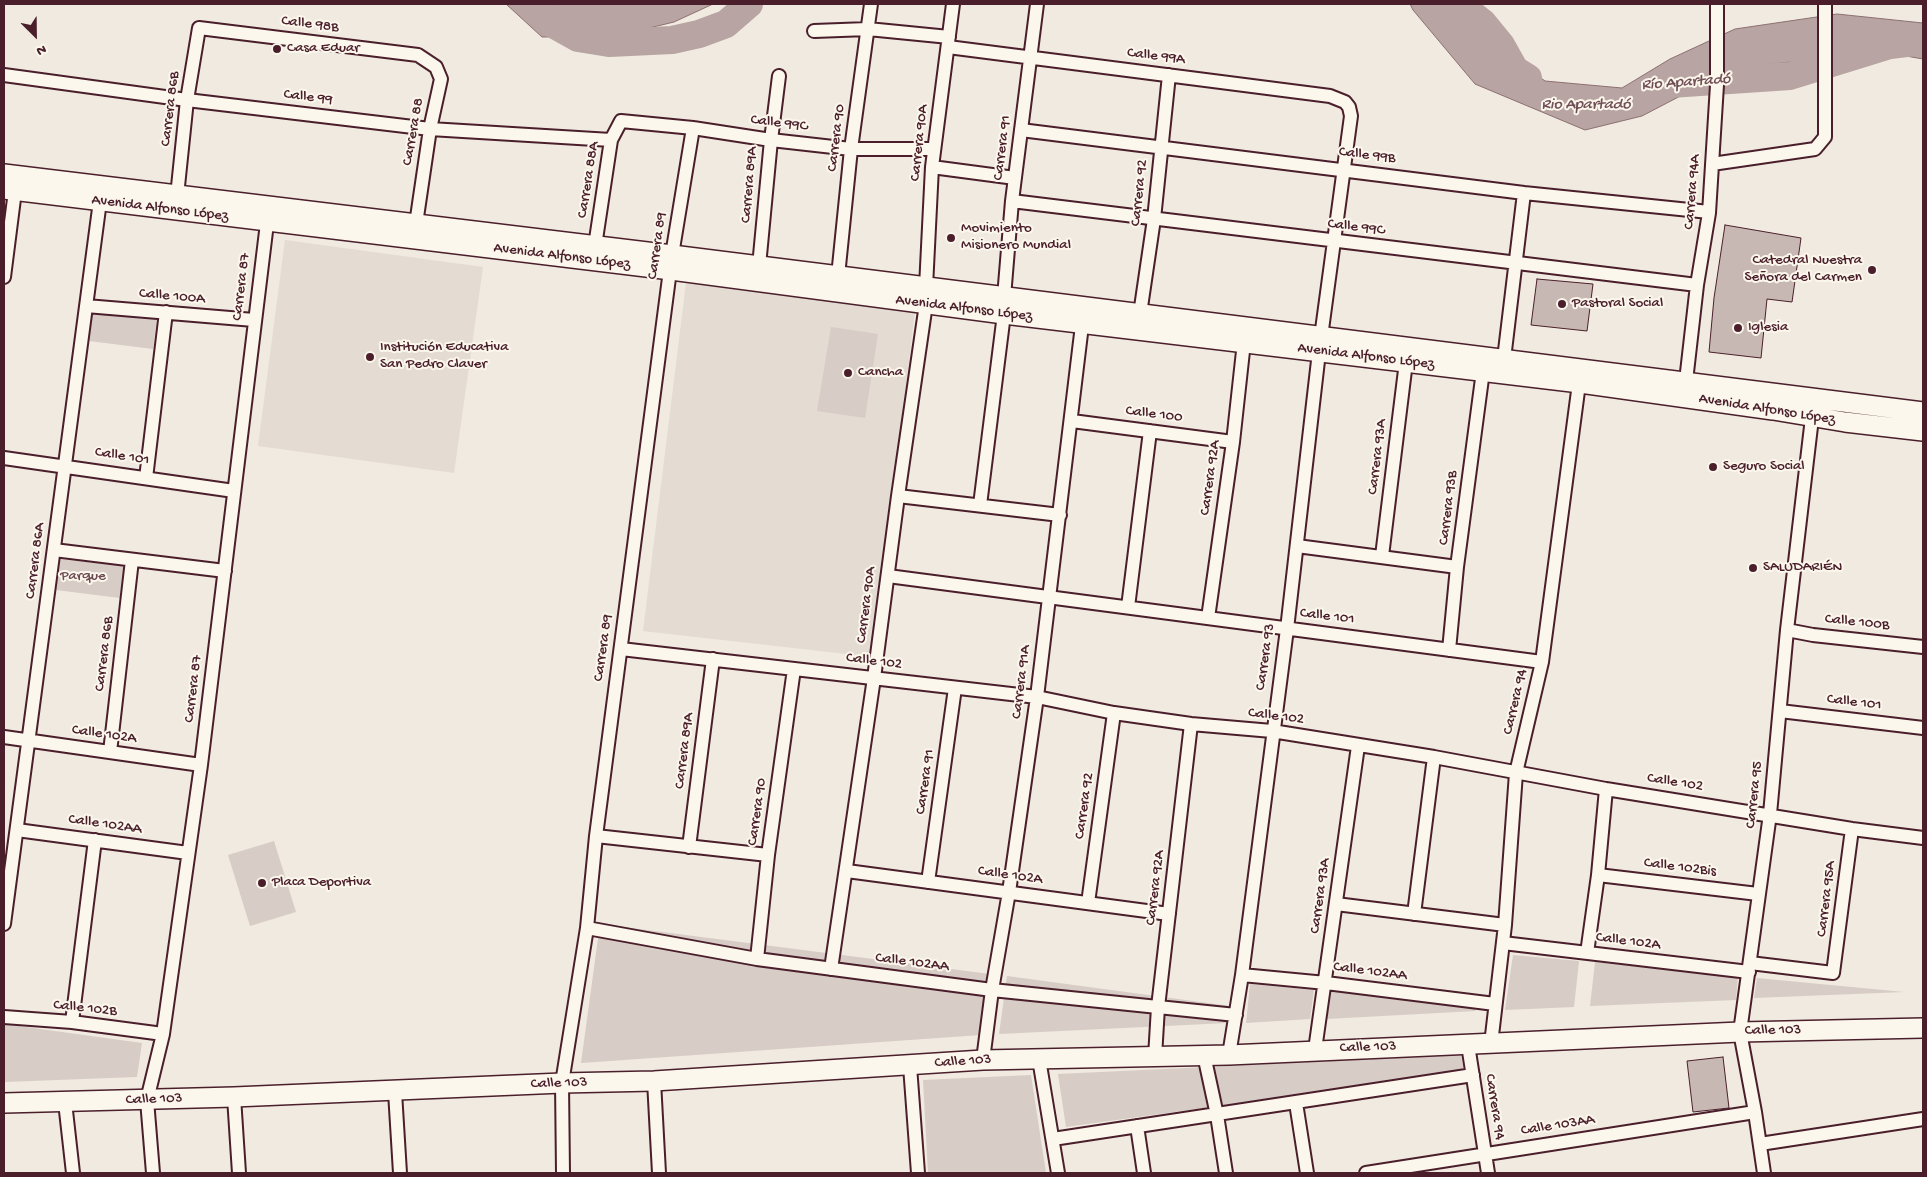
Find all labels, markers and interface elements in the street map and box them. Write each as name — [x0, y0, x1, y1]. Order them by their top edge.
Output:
north arrow — [10, 10, 60, 60]
street label: Calle 98B — [280, 13, 340, 37]
text: N — [34, 40, 49, 59]
place label: Casa Eduar — [287, 40, 360, 58]
marker: Casa Eduar — [271, 43, 283, 55]
street label: Calle 99A — [1126, 45, 1186, 69]
street label: Carrera 86B — [157, 70, 185, 148]
water label: Río Apartadó — [1641, 70, 1731, 96]
street label: Calle 99 — [282, 86, 334, 110]
water label: Rio Apartadó — [1542, 96, 1630, 116]
street label: Carrera 88 — [399, 97, 429, 167]
street label: Carrera 90 — [824, 103, 850, 173]
street label: Carrera 90A — [907, 104, 933, 182]
street label: Calle 99C — [749, 112, 809, 136]
street label: Carrera 91 — [990, 114, 1016, 182]
street label: Carrera 88A — [574, 140, 604, 220]
street label: Calle 99B — [1338, 144, 1396, 168]
street label: Carrera 89A — [738, 146, 762, 224]
street label: Carrera 94A — [1681, 154, 1705, 230]
street label: Carrera 92 — [1128, 159, 1152, 227]
street label: Avenida Alfonso López — [91, 192, 229, 226]
street label: Carrera 89 — [644, 211, 672, 281]
street label: Calle 99C — [1326, 216, 1386, 240]
place label: Movimiento Misionero Mundial — [961, 220, 1071, 255]
marker: Movimiento Misionero Mundial — [945, 232, 957, 244]
street label: Avenida Alfonso López — [493, 240, 631, 274]
street label: Carrera 87 — [229, 252, 255, 322]
place label: Catedral Nuestra Señora del Carmen — [1745, 252, 1862, 287]
marker: Catedral Nuestra Señora del Carmen — [1866, 264, 1878, 276]
street label: Calle 100A — [138, 285, 206, 309]
street label: Avenida Alfonso López — [895, 292, 1033, 326]
place label: Pastoral Social — [1572, 295, 1663, 313]
marker: Pastoral Social — [1556, 298, 1568, 310]
place label: Iglesia — [1748, 319, 1788, 337]
marker: Iglesia — [1732, 322, 1744, 334]
place label: Institución Educativa San Pedro Claver — [380, 339, 509, 374]
street label: Avenida Alfonso López — [1297, 340, 1435, 374]
marker: Institución Educativa San Pedro Claver — [364, 351, 376, 363]
place label: Cancha — [858, 364, 903, 382]
marker: Cancha — [842, 367, 854, 379]
street label: Avenida Alfonso López — [1698, 390, 1836, 430]
street label: Calle 100 — [1124, 403, 1184, 427]
street label: Carrera 93A — [1364, 418, 1392, 496]
street label: Carrera 92A — [1197, 439, 1225, 517]
street label: Calle 101 — [93, 444, 151, 470]
place label: Seguro Social — [1723, 458, 1805, 476]
marker: Seguro Social — [1707, 461, 1719, 473]
street label: Carrera 93B — [1435, 470, 1463, 546]
street label: Carrera 86A — [22, 522, 50, 600]
place label: SALUDARIÉN — [1763, 559, 1842, 577]
marker: SALUDARIÉN — [1747, 562, 1759, 574]
street label: Carrera 90A — [853, 566, 881, 644]
park label: Parque — [60, 568, 106, 586]
street label: Calle 101 — [1299, 605, 1355, 629]
street label: Calle 100B — [1824, 611, 1890, 635]
street label: Carrera 89 — [590, 613, 618, 683]
street label: Carrera 86B — [91, 615, 119, 693]
street label: Carrera 93 — [1252, 622, 1280, 692]
street label: Carrera 91A — [1009, 644, 1035, 720]
street label: Calle 102 — [845, 650, 903, 674]
street label: Carrera 87 — [181, 654, 207, 724]
street label: Carrera 94 — [1500, 668, 1532, 736]
street label: Calle 101 — [1826, 691, 1882, 715]
street label: Calle 102 — [1247, 705, 1305, 729]
street label: Carrera 89A — [671, 712, 699, 790]
street label: Calle 102A — [70, 722, 138, 748]
street label: Carrera 91 — [913, 748, 939, 816]
street label: Carrera 95 — [1743, 761, 1767, 829]
street label: Calle 102 — [1646, 770, 1704, 796]
street label: Carrera 92 — [1071, 772, 1099, 840]
street label: Carrera 90 — [744, 777, 772, 847]
street label: Calle 102AA — [67, 811, 143, 839]
street label: Carrera 92A — [1142, 849, 1170, 927]
street label: Calle 102Bis — [1643, 855, 1717, 881]
street label: Carrera 93A — [1307, 857, 1335, 935]
street label: Carrera 95A — [1813, 860, 1841, 938]
street label: Calle 102A — [976, 863, 1044, 889]
place label: Placa Deportiva — [272, 874, 371, 892]
marker: Placa Deportiva — [256, 877, 268, 889]
street label: Calle 102A — [1595, 929, 1661, 955]
street label: Calle 102AA — [874, 950, 950, 976]
street label: Calle 102AA — [1332, 959, 1408, 985]
street label: Calle 102B — [52, 997, 118, 1021]
street label: Calle 103 — [1744, 1022, 1802, 1040]
street label: Calle 103 — [1339, 1038, 1397, 1058]
street label: Calle 103 — [934, 1051, 992, 1073]
street label: Carrera 94 — [1480, 1073, 1508, 1141]
street label: Calle 103 — [530, 1074, 588, 1094]
street label: Calle 103 — [125, 1090, 183, 1110]
street label: Calle 103AA — [1520, 1111, 1596, 1141]

